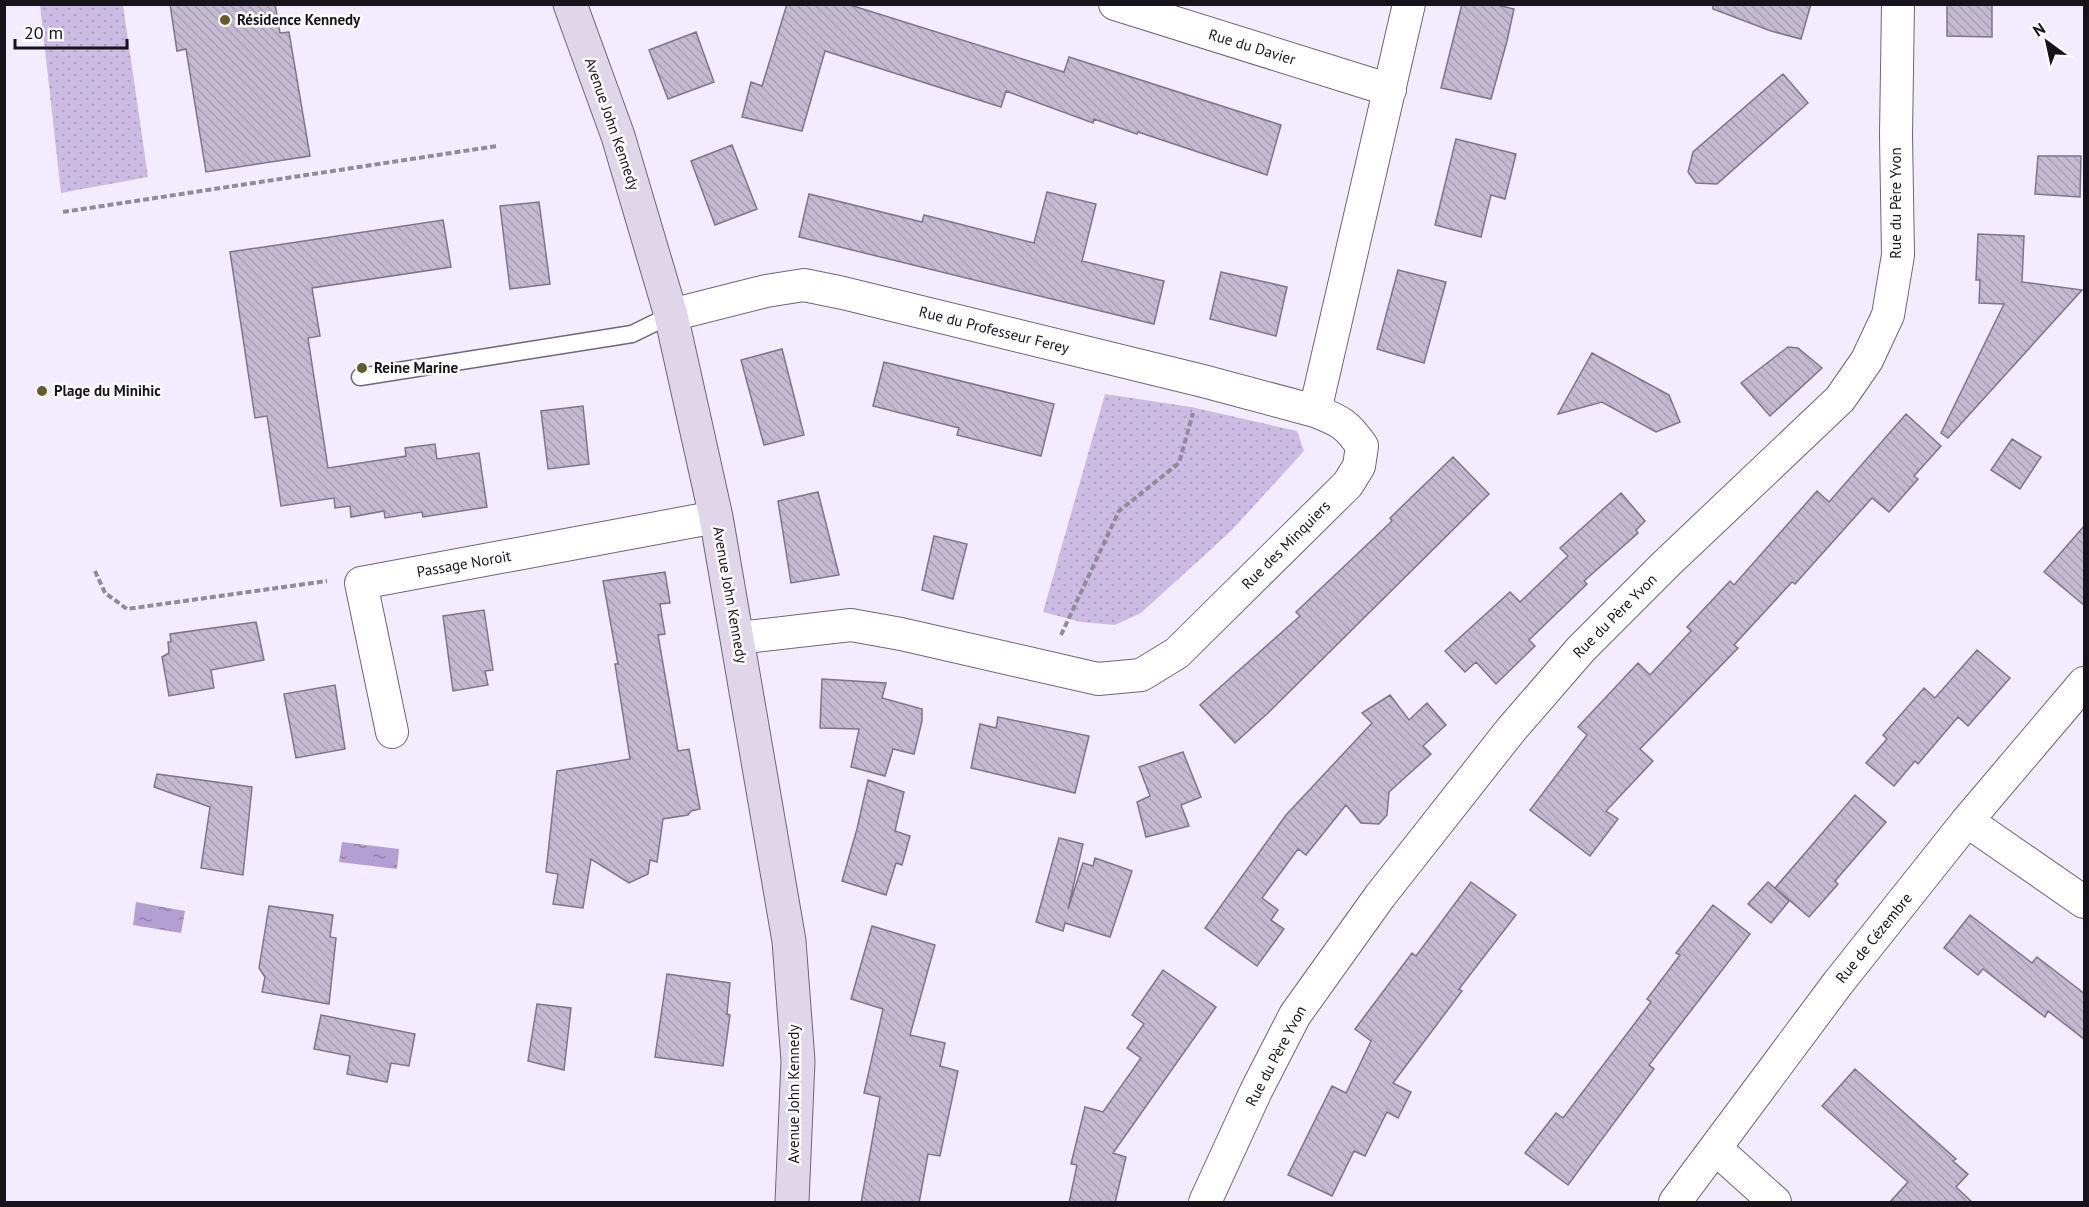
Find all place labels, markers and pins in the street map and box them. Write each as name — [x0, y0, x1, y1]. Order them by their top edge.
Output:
place label: Résidence Kennedy — [237, 10, 361, 29]
marker: Résidence Kennedy — [218, 13, 232, 27]
place label: Reine Marine — [374, 358, 458, 377]
marker: Reine Marine — [355, 361, 369, 375]
place label: Plage du Minihic — [54, 381, 161, 400]
marker: Plage du Minihic — [35, 384, 49, 398]

